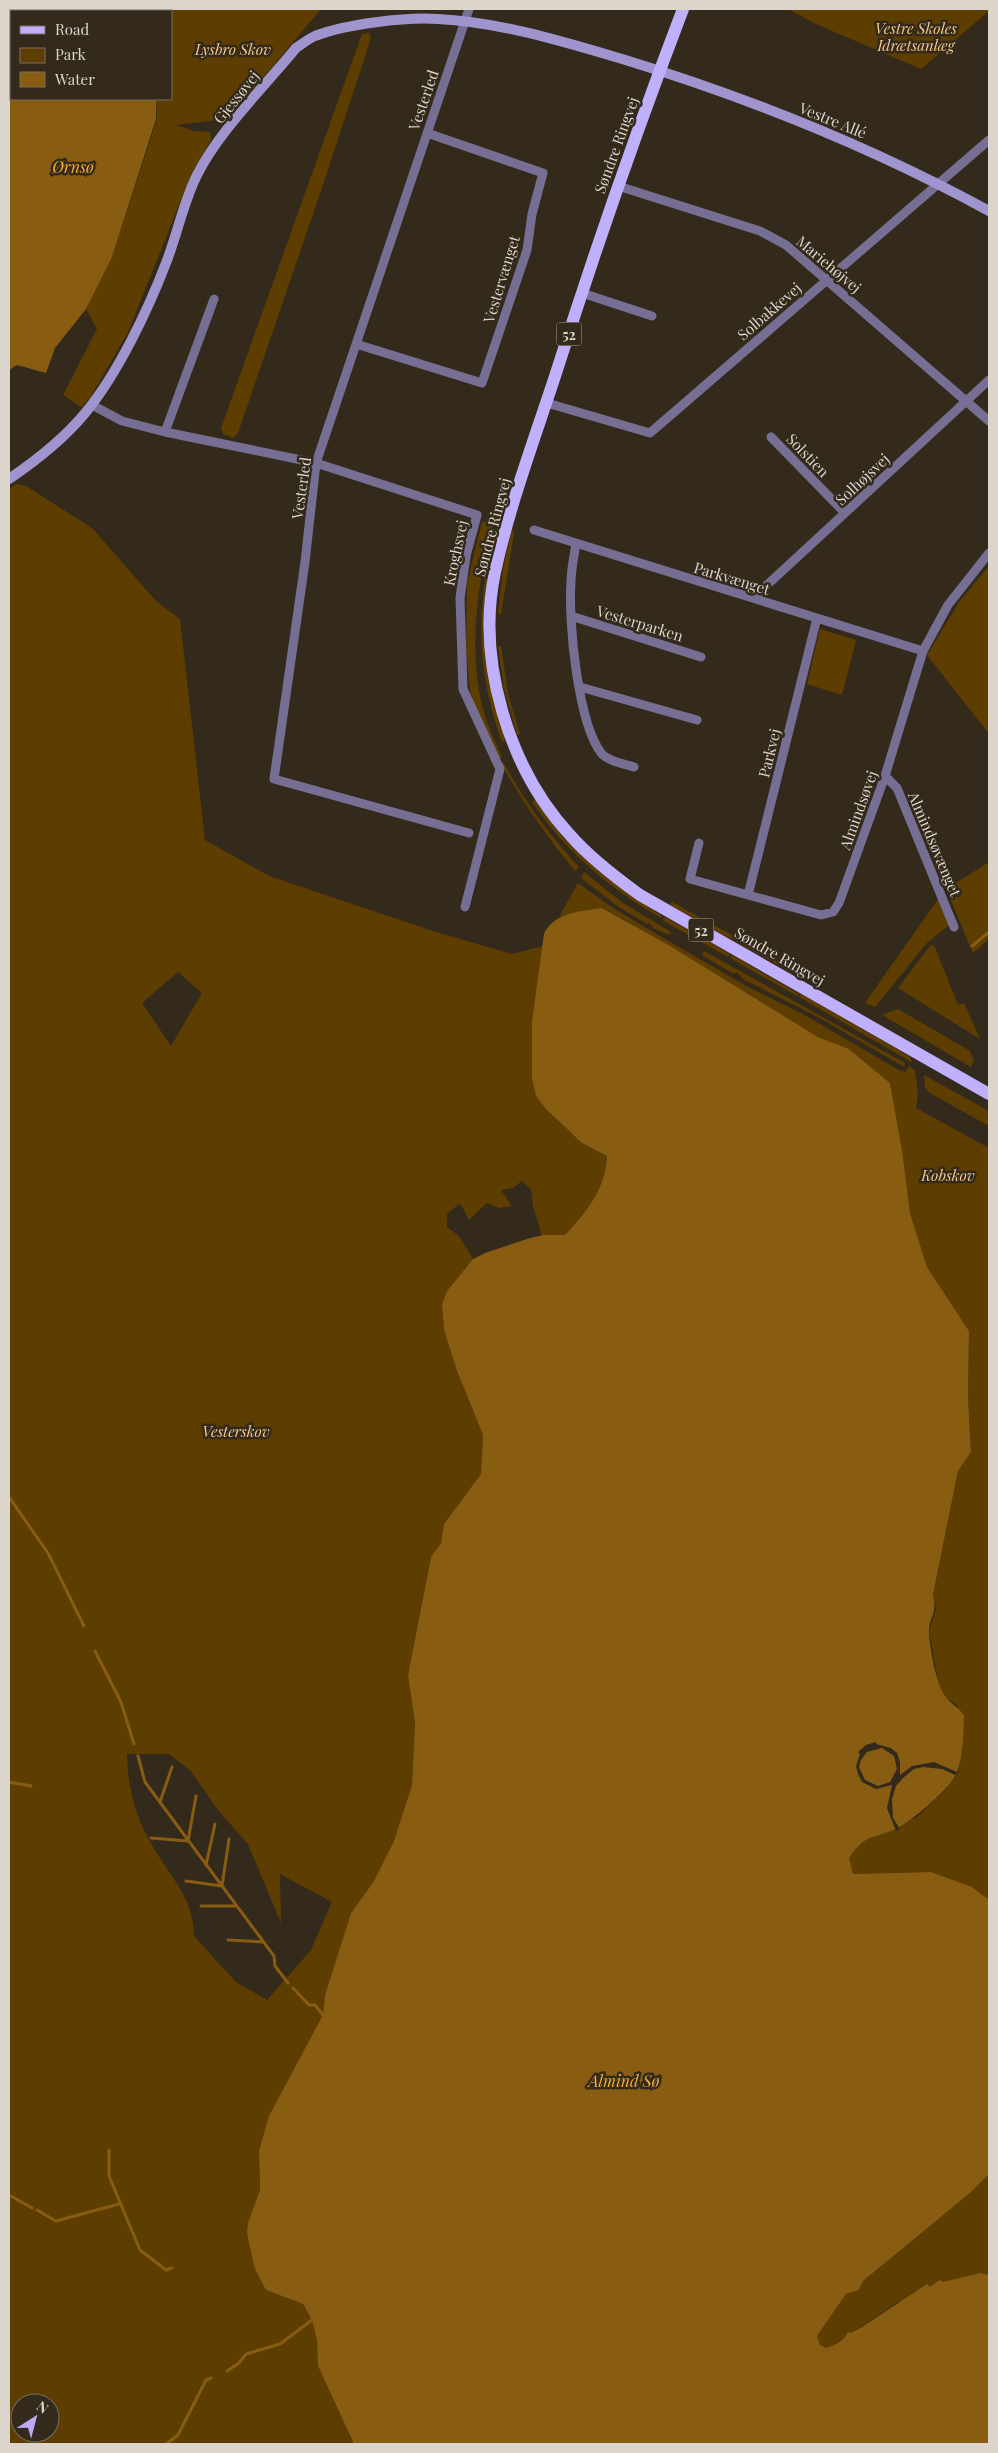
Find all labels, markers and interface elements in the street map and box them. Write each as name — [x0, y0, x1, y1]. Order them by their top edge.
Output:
legend — [10, 10, 172, 100]
park label: Vestre Skoles Idrætsanlæg — [875, 18, 957, 55]
text: Road — [55, 19, 89, 39]
park label: Lysbro Skov — [194, 39, 271, 59]
text: Park — [55, 44, 87, 64]
street label: Gjessøvej — [209, 66, 263, 128]
street label: Vesterled — [403, 67, 443, 134]
text: Water — [54, 69, 95, 89]
street label: Søndre Ringvej — [589, 94, 643, 196]
street label: Vestre Allé — [795, 97, 870, 143]
water label: Ørnsø — [51, 156, 95, 177]
street label: Mariehøjvej — [792, 231, 866, 297]
street label: Vestervænget — [478, 232, 524, 326]
street label: Solbakkevej — [733, 278, 805, 344]
road number: 52 — [556, 322, 582, 346]
street label: Solstien — [782, 429, 834, 481]
street label: Solhøjsvej — [831, 449, 893, 509]
street label: Vesterled — [287, 455, 315, 521]
street label: Søndre Ringvej — [469, 476, 515, 578]
street label: Kroghsvej — [438, 518, 472, 588]
street label: Parkvænget — [691, 557, 773, 599]
street label: Vesterparken — [593, 600, 686, 646]
street label: Parkvej — [753, 727, 785, 779]
street label: Almindsøvej — [834, 768, 882, 853]
street label: Almindsøvænget — [904, 788, 966, 900]
road number: 52 — [688, 918, 714, 942]
street label: Søndre Ringvej — [731, 922, 829, 990]
park label: Kobskov — [920, 1165, 975, 1185]
park label: Vesterskov — [202, 1421, 270, 1441]
water label: Almind Sø — [587, 2070, 661, 2091]
north arrow — [10, 2393, 60, 2443]
text: N — [33, 2396, 53, 2418]

